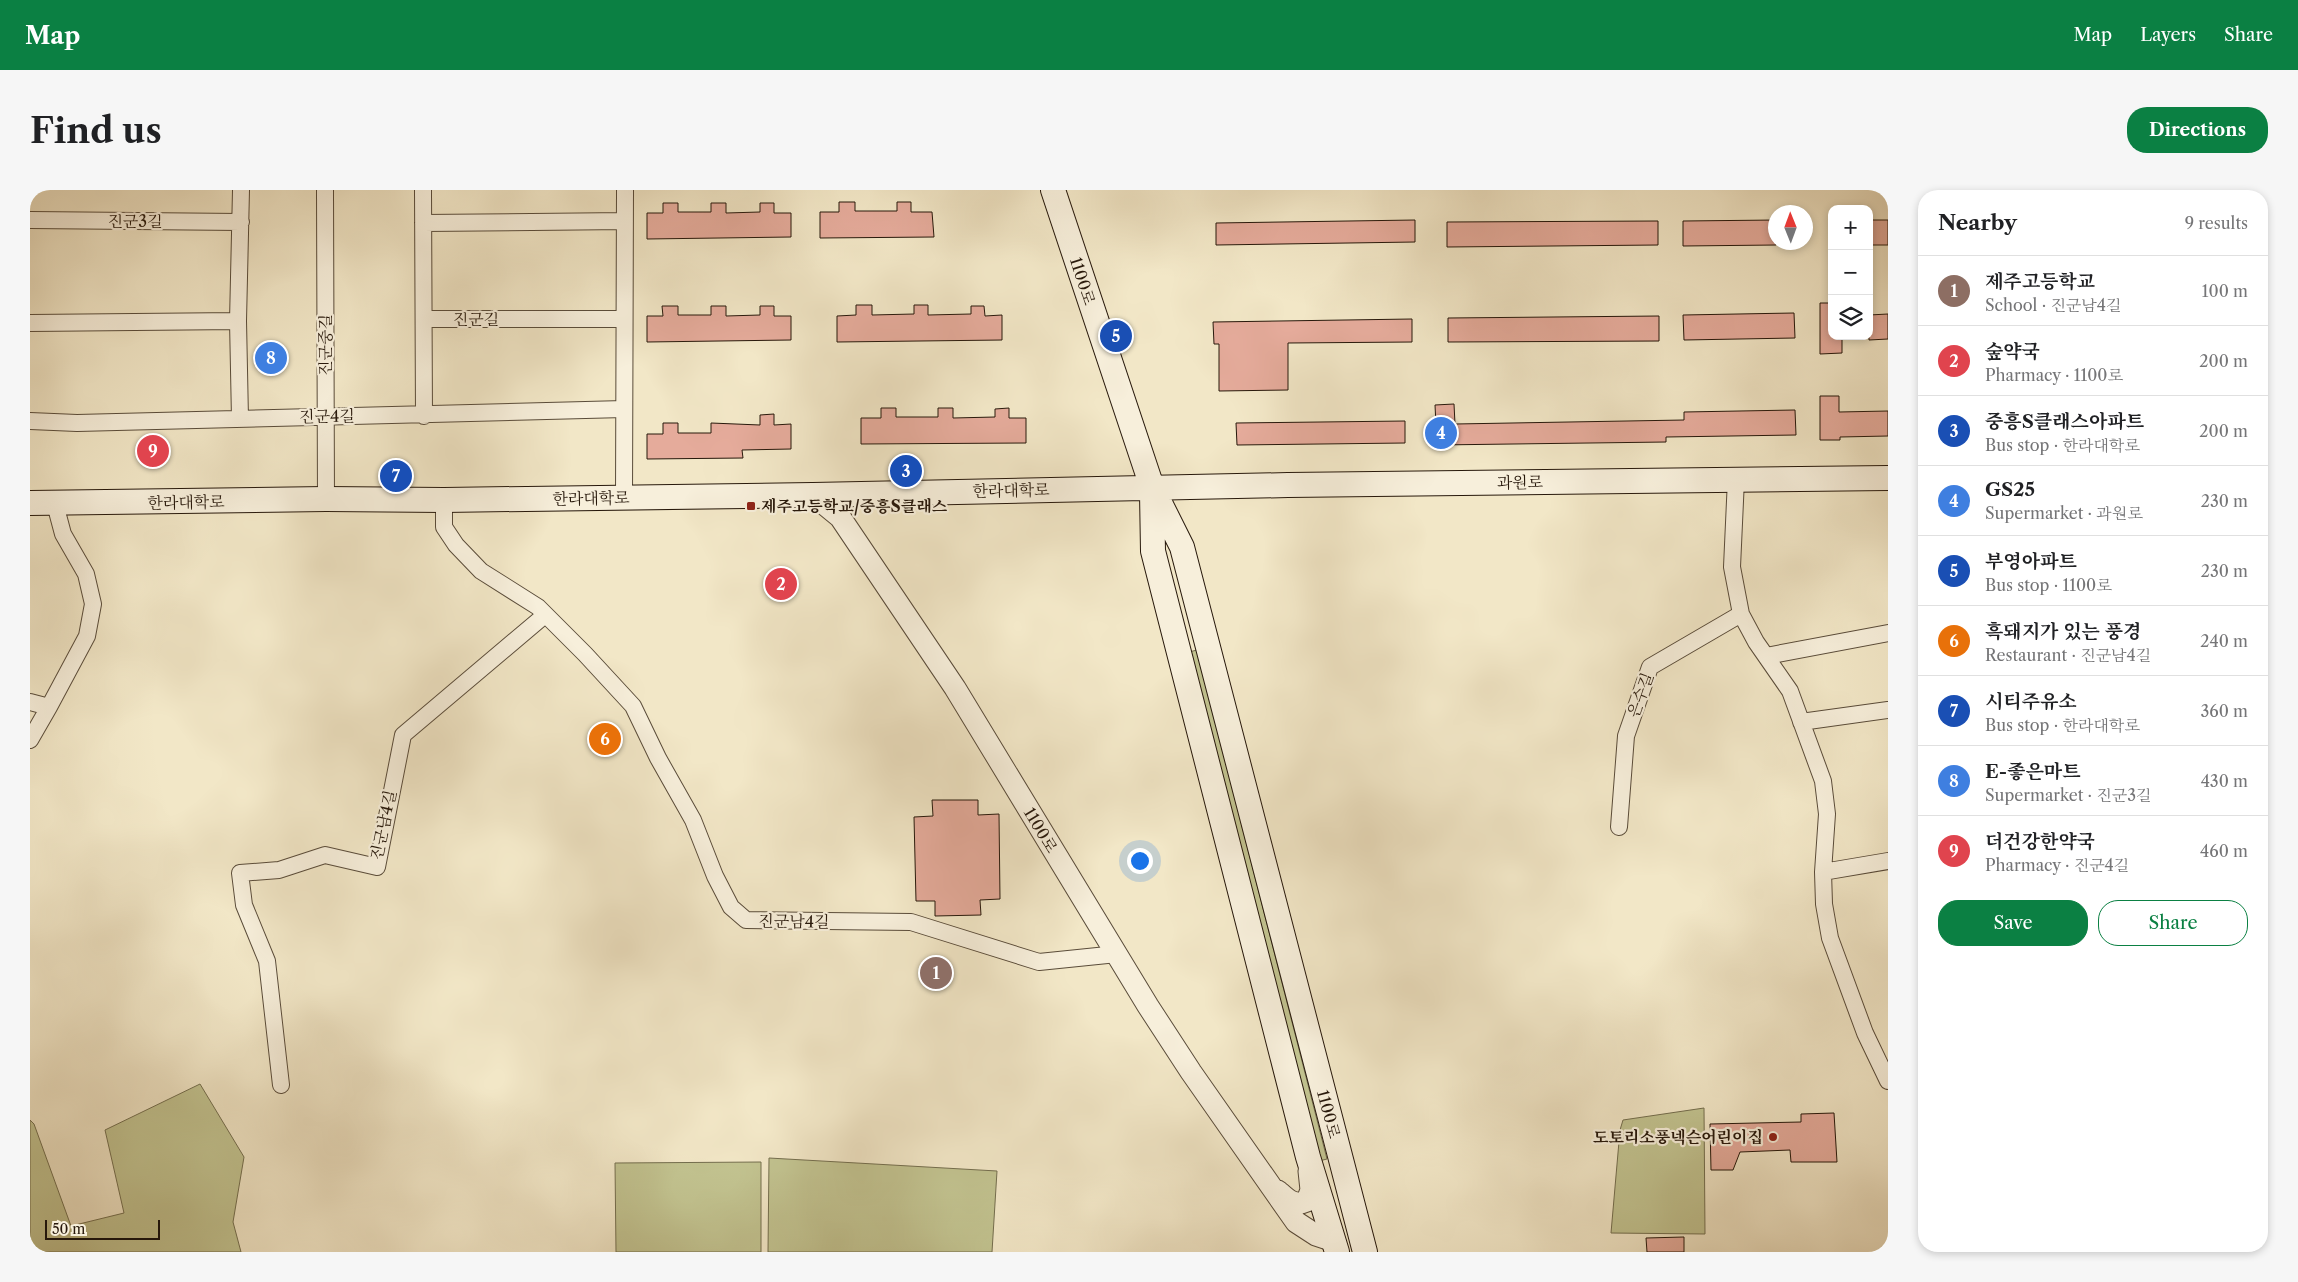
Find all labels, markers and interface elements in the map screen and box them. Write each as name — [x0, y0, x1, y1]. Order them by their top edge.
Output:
text: Map — [25, 21, 80, 50]
text: Map — [2074, 24, 2112, 46]
text: Layers — [2140, 24, 2196, 46]
text: Share — [2224, 24, 2273, 46]
button: Directions — [2127, 107, 2268, 153]
text: Find us — [30, 109, 162, 152]
north arrow — [1768, 205, 1813, 250]
map controls — [1828, 205, 1873, 340]
button: + — [1828, 205, 1873, 250]
text: Nearby — [1938, 210, 2017, 235]
street label: 진군3길 — [107, 211, 163, 231]
text: 9 results — [2185, 213, 2248, 233]
button: − — [1828, 250, 1873, 295]
street label: 1100로 — [1066, 255, 1100, 308]
text: 제주고등학교 — [1985, 270, 2095, 293]
text: 1 — [1950, 281, 1958, 301]
text: 100 m — [2202, 281, 2248, 301]
button: layers — [1828, 295, 1873, 340]
text: School · 진군남4길 — [1985, 295, 2121, 315]
street label: 진군길 — [453, 309, 499, 329]
street label: 진군중길 — [315, 314, 335, 376]
pin: 5 — [1100, 317, 1132, 355]
pin: 8 — [255, 339, 287, 377]
text: 숲약국 — [1985, 340, 2040, 363]
text: 2 — [1949, 351, 1959, 371]
text: 200 m — [2199, 351, 2248, 371]
text: Pharmacy · 1100로 — [1985, 365, 2123, 385]
street label: 진군4길 — [299, 406, 355, 426]
text: 중흥S클래스아파트 — [1985, 410, 2144, 433]
pin: 4 — [1425, 414, 1457, 452]
text: 3 — [1949, 421, 1959, 441]
text: 200 m — [2199, 421, 2248, 441]
pin: 9 — [137, 432, 169, 470]
text: Bus stop · 한라대학로 — [1985, 435, 2140, 455]
pin: 3 — [890, 452, 922, 490]
pin: 7 — [380, 457, 412, 495]
street label: 과원로 — [1497, 472, 1544, 492]
text: GS25 — [1985, 478, 2035, 501]
street label: 한라대학로 — [972, 479, 1050, 501]
street label: 한라대학로 — [552, 487, 630, 509]
street label: 한라대학로 — [147, 491, 225, 513]
text: 4 — [1949, 491, 1959, 511]
text: 230 m — [2201, 491, 2248, 511]
place label: 제주고등학교/중흥S클래스 — [761, 496, 948, 516]
marker: 제주고등학교/중흥S클래스 — [745, 500, 757, 512]
text: Supermarket · 과원로 — [1985, 503, 2143, 523]
text: 부영아파트 — [1985, 550, 2077, 573]
text: 5 — [1950, 561, 1958, 581]
text: 230 m — [2201, 561, 2248, 581]
pin: 2 — [765, 565, 797, 603]
text: Bus stop · 1100로 — [1985, 575, 2112, 595]
text: 흑돼지가 있는 풍경 — [1985, 620, 2141, 643]
text: 6 — [1949, 631, 1959, 651]
text: 240 m — [2200, 631, 2248, 651]
text: Restaurant · 진군남4길 — [1985, 645, 2151, 665]
street label: 은수길 — [1623, 670, 1657, 720]
text: 시티주유소 — [1985, 690, 2077, 713]
text: 7 — [1950, 701, 1958, 721]
text: 360 m — [2201, 701, 2248, 721]
text: Bus stop · 한라대학로 — [1985, 715, 2140, 735]
pin: 6 — [589, 720, 621, 758]
text: E-좋은마트 — [1985, 760, 2081, 783]
text: 8 — [1949, 771, 1959, 791]
text: 430 m — [2201, 771, 2248, 791]
text: Supermarket · 진군3길 — [1985, 785, 2152, 805]
street label: 진군남4길 — [366, 788, 400, 862]
street label: 1100로 — [1020, 804, 1063, 857]
text: 더건강한약국 — [1985, 830, 2095, 853]
text: 9 — [1949, 841, 1959, 861]
text: 460 m — [2200, 841, 2248, 861]
your location — [1127, 848, 1153, 874]
text: Pharmacy · 진군4길 — [1985, 855, 2129, 875]
button: Save — [1938, 900, 2088, 946]
button: Share — [2098, 900, 2248, 946]
street label: 진군남4길 — [758, 910, 830, 932]
pin: 1 — [920, 954, 952, 992]
street label: 1100로 — [1313, 1088, 1345, 1141]
place label: 도토리소풍넥슨어린이집 — [1593, 1127, 1763, 1147]
marker: 도토리소풍넥슨어린이집 — [1767, 1131, 1779, 1143]
scale bar — [45, 1217, 160, 1240]
text: 50 m — [52, 1220, 85, 1238]

